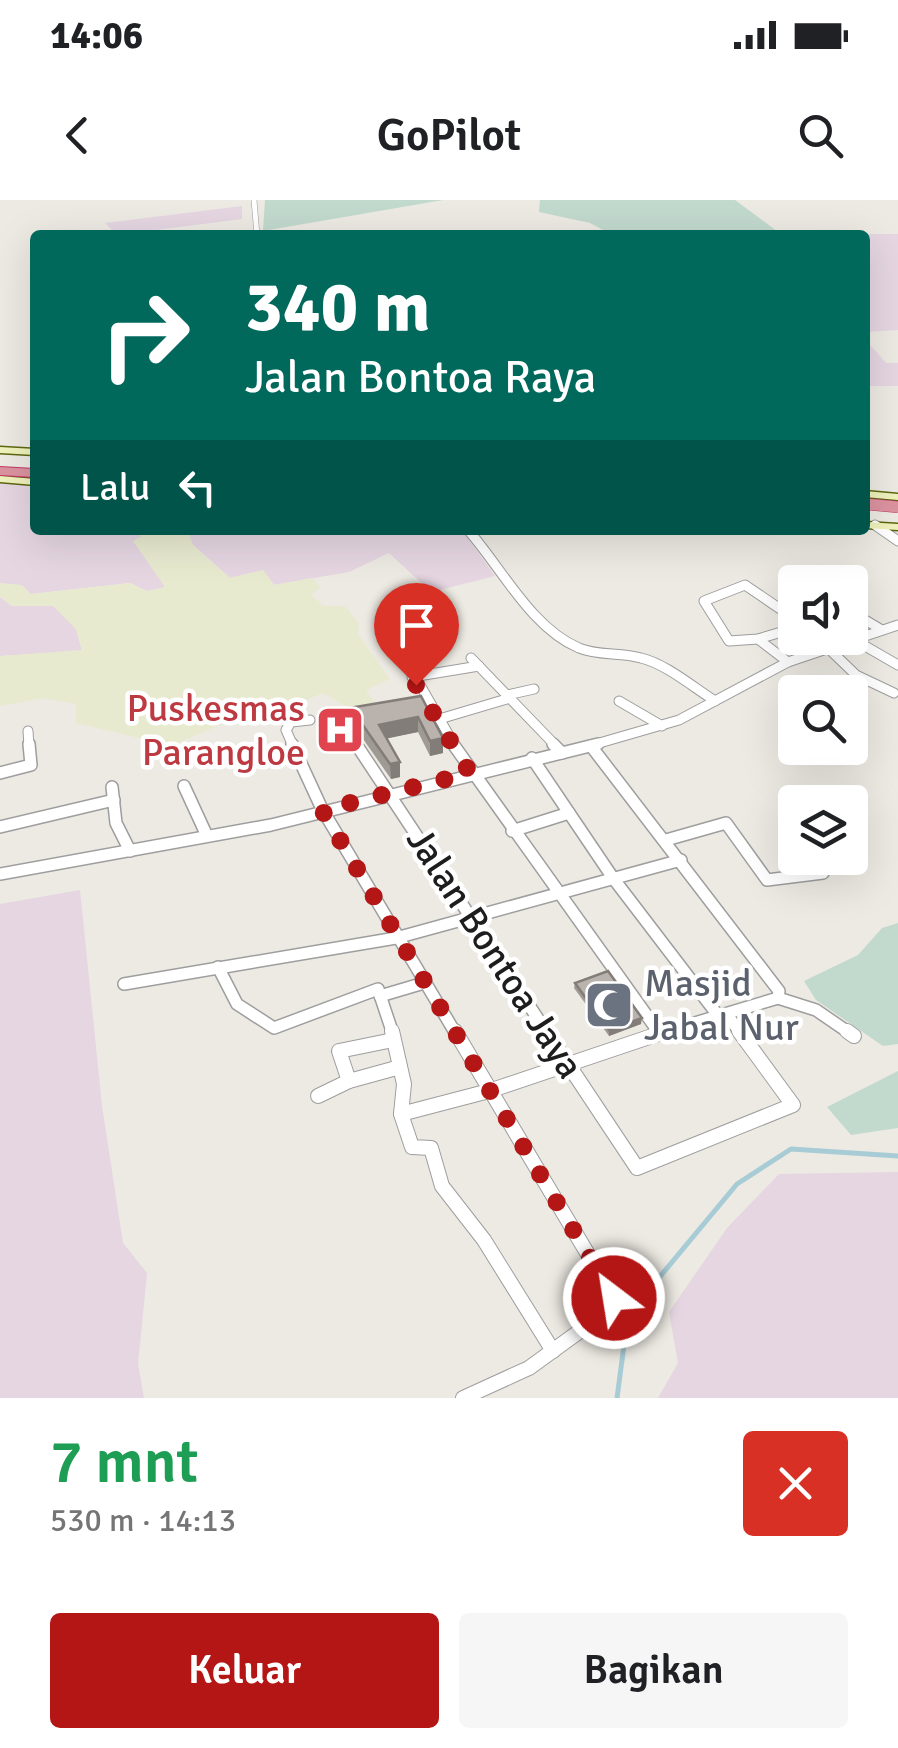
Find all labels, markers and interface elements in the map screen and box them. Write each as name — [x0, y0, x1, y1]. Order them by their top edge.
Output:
text: 14:06 — [50, 12, 143, 59]
icon: back — [50, 108, 105, 163]
text: GoPilot — [377, 108, 521, 163]
icon: search — [793, 108, 848, 163]
text: 340 m — [245, 264, 430, 350]
icon: right — [80, 270, 210, 400]
text: Jalan Bontoa Raya — [245, 350, 596, 405]
icon: left — [170, 460, 225, 515]
text: Lalu — [80, 464, 150, 511]
map controls — [778, 565, 868, 875]
button: sound — [778, 565, 868, 655]
pin — [374, 583, 459, 686]
icon: arrive — [389, 598, 444, 653]
button: search — [778, 675, 868, 765]
place label: Puskesmas Parangloe — [126, 685, 305, 776]
hospital icon: Puskesmas Parangloe — [314, 704, 366, 756]
button: layers — [778, 785, 868, 875]
street label: Jalan Bontoa Jaya — [396, 819, 594, 1087]
place label: Masjid Jabal Nur — [644, 960, 799, 1051]
mosque icon: Masjid Jabal Nur — [583, 979, 635, 1031]
position arrow — [562, 1246, 666, 1350]
text: 7 mnt — [50, 1426, 198, 1500]
button: close — [743, 1431, 848, 1536]
text: 530 m · 14:13 — [50, 1501, 236, 1540]
button: Keluar — [50, 1613, 439, 1728]
button: Bagikan — [459, 1613, 848, 1728]

